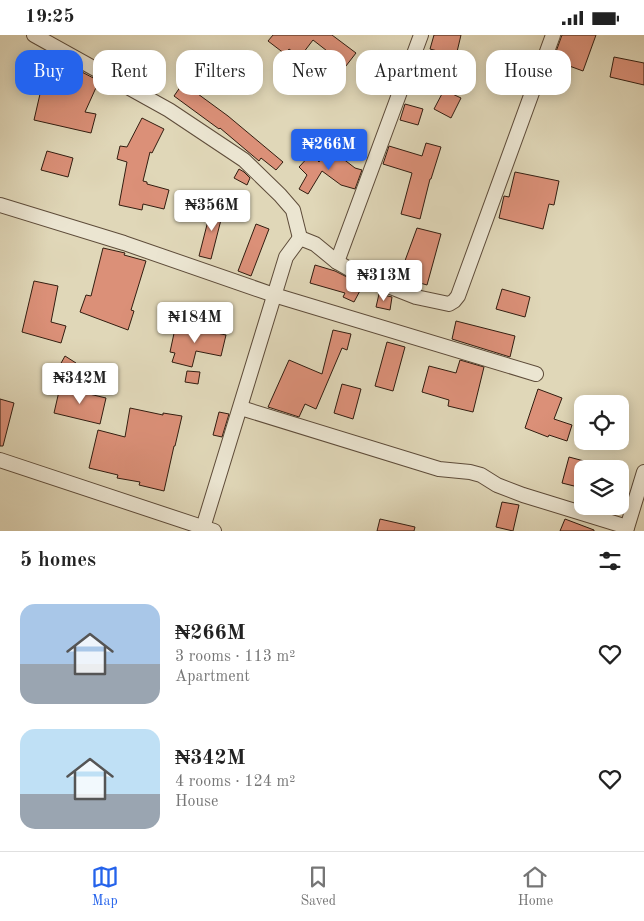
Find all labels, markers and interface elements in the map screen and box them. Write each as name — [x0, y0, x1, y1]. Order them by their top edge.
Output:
text: 19:25 — [25, 8, 74, 27]
chip: Buy — [15, 50, 83, 95]
chip: Rent — [93, 50, 166, 95]
chip: Filters — [176, 50, 263, 95]
chip: New — [273, 50, 346, 95]
chip: Apartment — [356, 50, 476, 95]
chip: House — [486, 50, 571, 95]
pin: ₦266M — [294, 129, 364, 171]
text: ₦266M — [302, 137, 356, 153]
pin: ₦356M — [177, 189, 247, 232]
text: ₦356M — [185, 198, 239, 214]
pin: ₦313M — [349, 259, 419, 302]
text: ₦313M — [357, 268, 411, 284]
pin: ₦184M — [160, 301, 230, 344]
text: ₦184M — [168, 310, 222, 326]
pin: ₦342M — [45, 363, 115, 405]
text: ₦342M — [53, 371, 107, 387]
map controls — [574, 395, 629, 515]
button: locate — [574, 395, 629, 450]
button: layers — [574, 460, 629, 515]
icon: filters — [596, 547, 624, 575]
text: 5 homes — [20, 550, 96, 571]
text: ₦266M — [175, 623, 245, 644]
icon: home — [60, 624, 120, 684]
icon: heart — [596, 640, 624, 668]
text: 3 rooms · 113 m² — [175, 649, 295, 665]
text: Apartment — [175, 669, 250, 685]
text: ₦342M — [175, 748, 245, 769]
icon: home — [60, 749, 120, 809]
icon: heart — [596, 765, 624, 793]
text: 4 rooms · 124 m² — [175, 774, 295, 790]
text: House — [175, 794, 218, 810]
tab: Map — [91, 863, 119, 910]
tab: Saved — [300, 863, 336, 910]
tab: Home — [518, 863, 553, 910]

